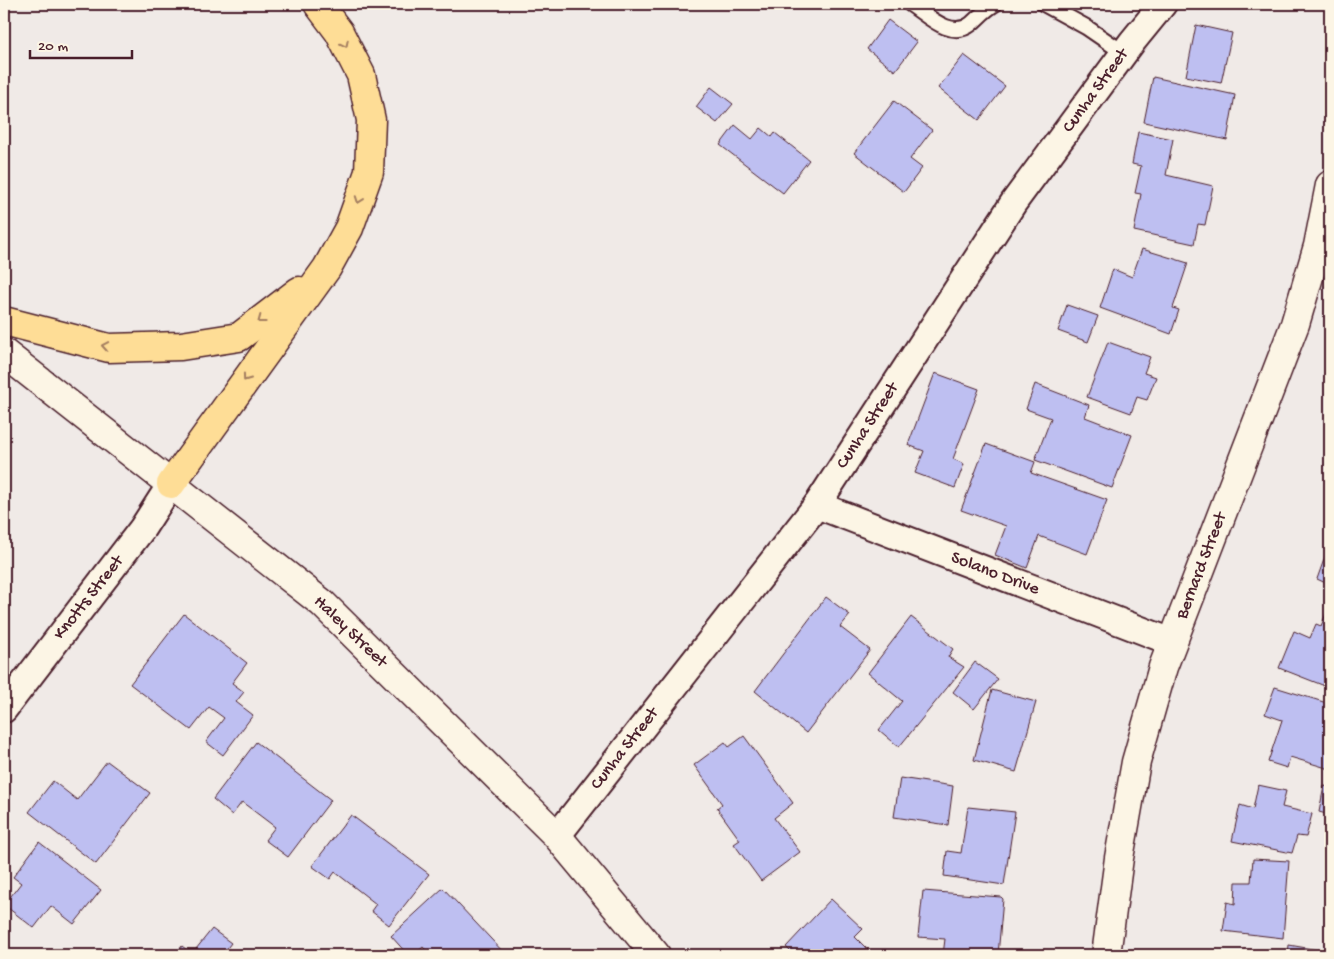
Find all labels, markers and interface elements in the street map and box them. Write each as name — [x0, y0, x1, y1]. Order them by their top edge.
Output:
scale bar — [30, 28, 132, 60]
text: 20 m — [38, 38, 68, 56]
one-way arrow — [339, 39, 349, 48]
street label: Cunha Street — [1059, 44, 1134, 137]
one-way arrow — [355, 195, 365, 204]
one-way arrow — [257, 314, 267, 323]
one-way arrow — [101, 342, 110, 352]
one-way arrow — [244, 372, 252, 381]
street label: Cunha Street — [832, 378, 905, 473]
street label: Bernard Street — [1172, 508, 1233, 623]
street label: Solano Drive — [948, 548, 1043, 601]
street label: Knotts Street — [50, 550, 130, 644]
street label: Haley Street — [309, 592, 393, 674]
street label: Cunha Street — [586, 702, 665, 794]

